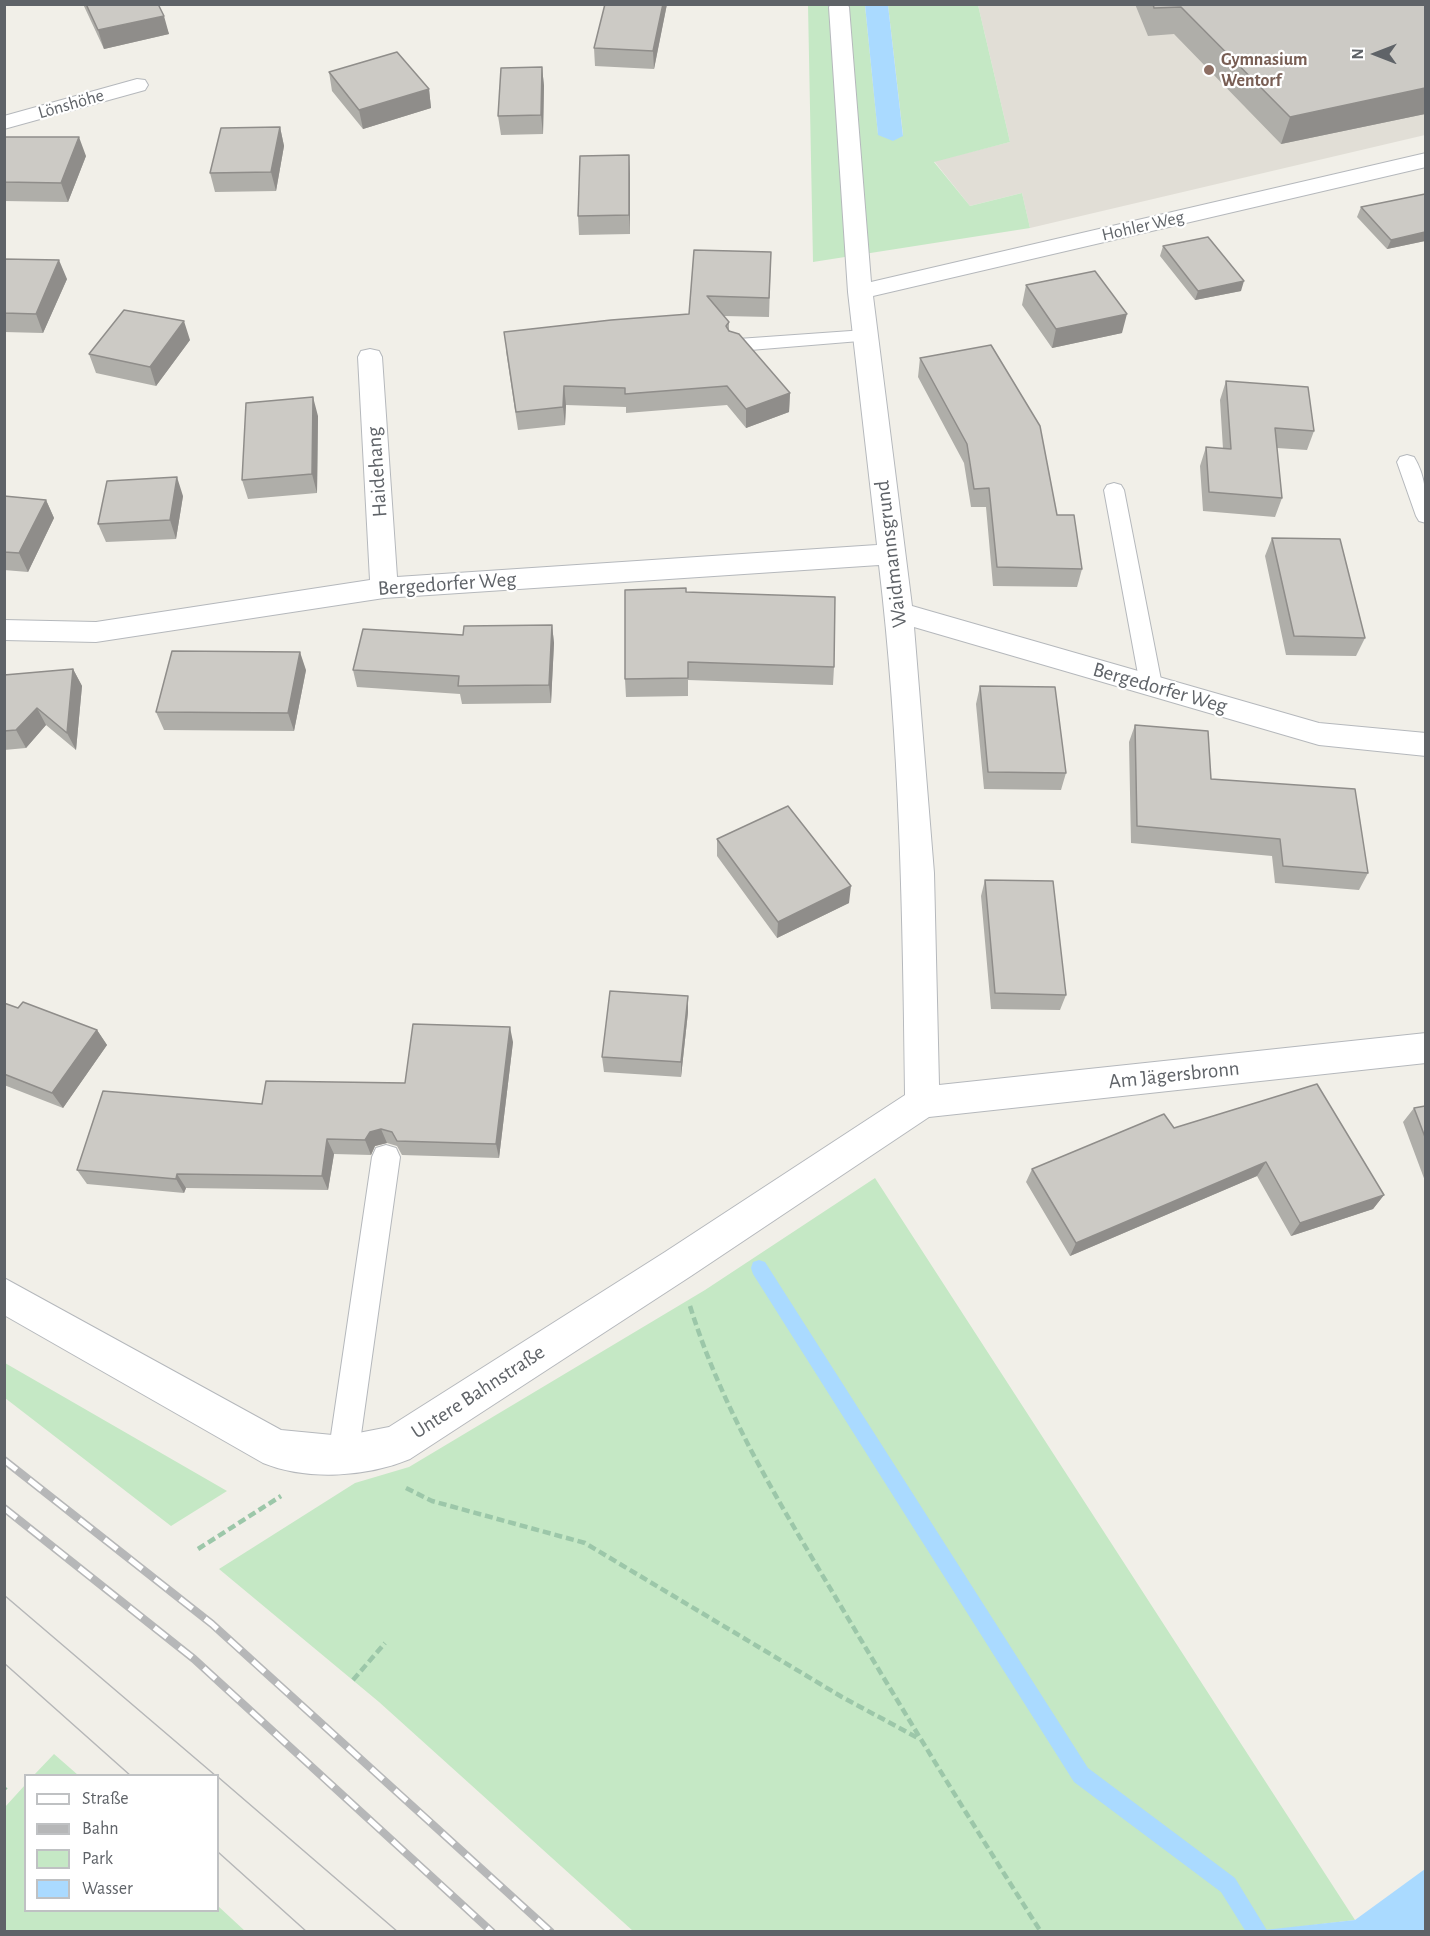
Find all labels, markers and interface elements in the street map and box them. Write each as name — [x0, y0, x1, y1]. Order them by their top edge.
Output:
north arrow — [1346, 24, 1406, 84]
text: N — [1350, 48, 1366, 60]
place label: Gymnasium Wentorf — [1221, 49, 1307, 92]
marker: Gymnasium Wentorf — [1202, 63, 1216, 77]
street label: Lönshöhe — [35, 84, 107, 124]
street label: Hohler Weg — [1100, 206, 1186, 246]
street label: Haidehang — [361, 426, 393, 518]
street label: Waidmannsgrund — [869, 479, 913, 629]
street label: Bergedorfer Weg — [377, 567, 517, 601]
street label: Bergedorfer Weg — [1090, 657, 1230, 719]
street label: Am Jägersbronn — [1107, 1056, 1241, 1094]
street label: Untere Bahnstraße — [407, 1339, 549, 1445]
legend — [24, 1774, 219, 1912]
text: Straße — [82, 1790, 128, 1808]
text: Bahn — [82, 1820, 118, 1838]
text: Park — [82, 1850, 113, 1868]
text: Wasser — [82, 1880, 133, 1898]

